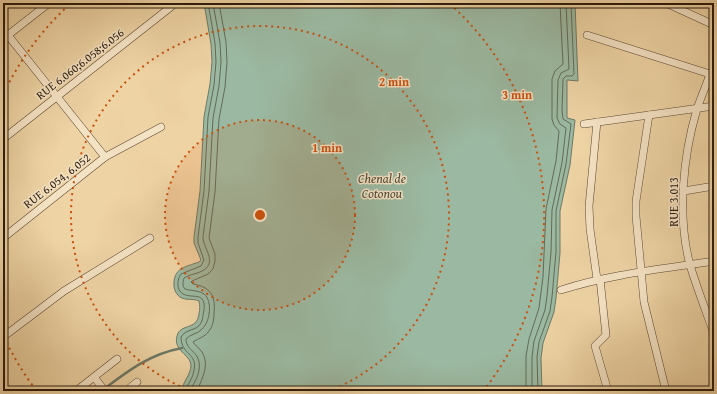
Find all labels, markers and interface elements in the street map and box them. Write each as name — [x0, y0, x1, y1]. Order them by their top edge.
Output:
street label: RUE 6.060;6.058;6.056 — [32, 24, 127, 103]
text: 2 min — [379, 73, 409, 90]
text: 3 min — [502, 86, 532, 103]
text: 1 min — [312, 139, 342, 156]
street label: RUE 6.054, 6.052 — [19, 149, 94, 212]
water label: Chenal de Cotonou — [358, 169, 406, 203]
street label: RUE 3.013 — [665, 177, 682, 227]
centre of rings — [253, 208, 267, 222]

